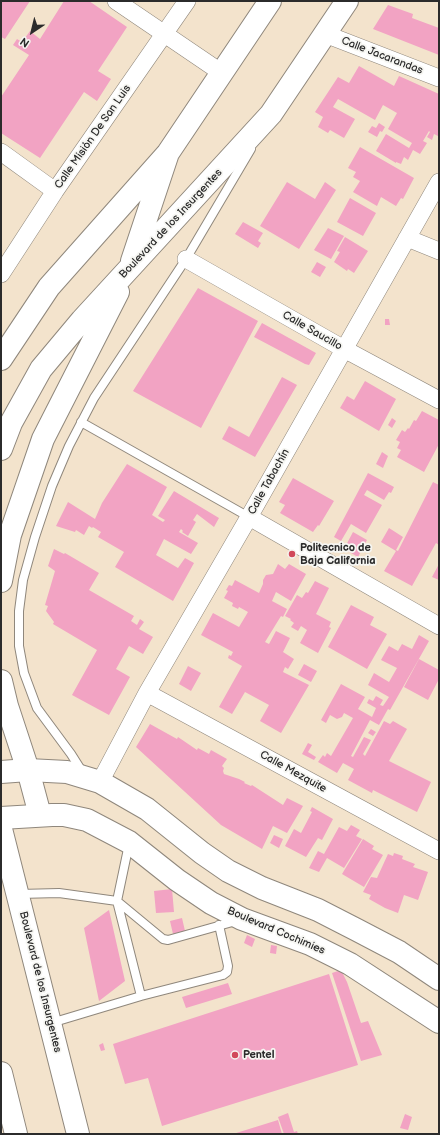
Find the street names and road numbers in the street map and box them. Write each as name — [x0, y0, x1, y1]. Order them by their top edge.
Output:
street label: Calle Jacarandas — [339, 34, 425, 78]
street label: Calle Misión De San Luis — [52, 83, 134, 191]
street label: Boulevard de los Insurgentes — [117, 166, 225, 282]
street label: Calle Saucillo — [280, 309, 344, 353]
street label: Calle Tabachín — [245, 447, 293, 517]
street label: Calle Mezquite — [257, 748, 329, 796]
street label: Boulevard Cochimies — [225, 904, 327, 958]
street label: Boulevard de los Insurgentes — [16, 910, 64, 1054]

